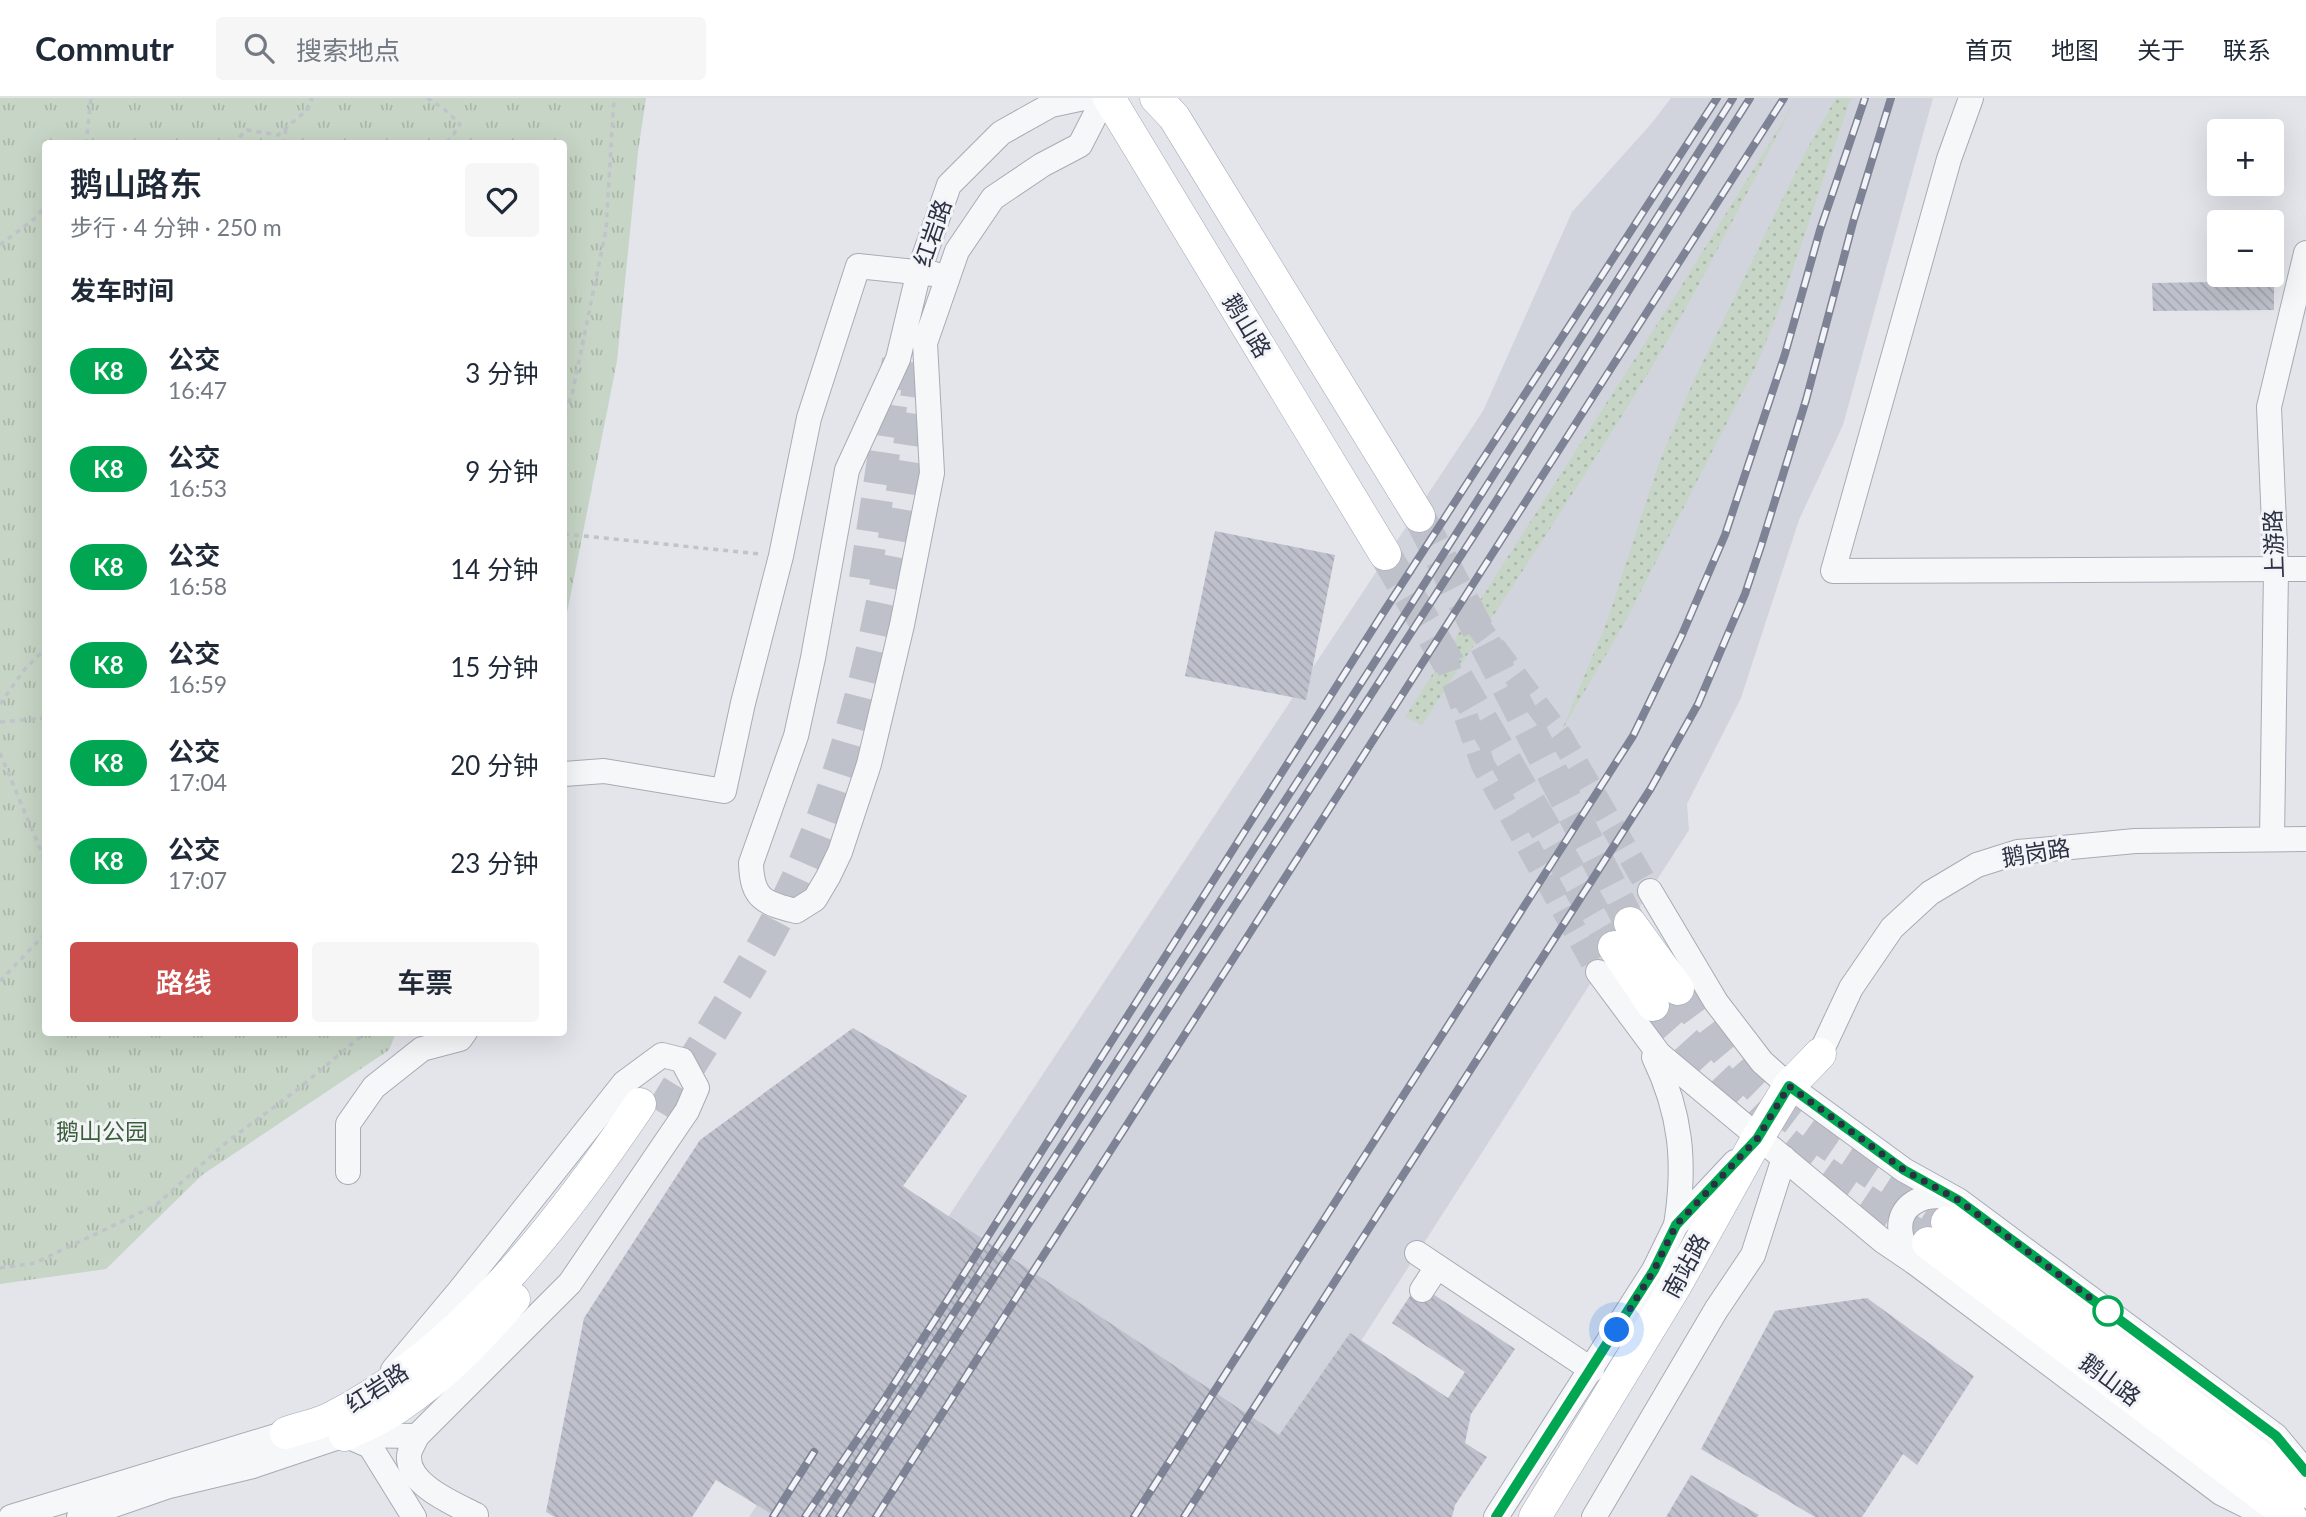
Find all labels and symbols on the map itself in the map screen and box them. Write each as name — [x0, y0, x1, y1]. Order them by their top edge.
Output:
street label: 红岩路 — [908, 195, 957, 270]
street label: 鹅山路 — [1218, 289, 1278, 362]
street label: 上游路 — [2258, 509, 2288, 579]
street label: 鹅岗路 — [2000, 833, 2072, 871]
park label: 鹅山公园 — [56, 1117, 148, 1145]
street label: 南站路 — [1656, 1229, 1714, 1302]
unlabelled marker — [2093, 1296, 2123, 1326]
your location — [1599, 1312, 1634, 1347]
street label: 鹅山路 — [2075, 1347, 2147, 1411]
street label: 红岩路 — [340, 1357, 413, 1418]

